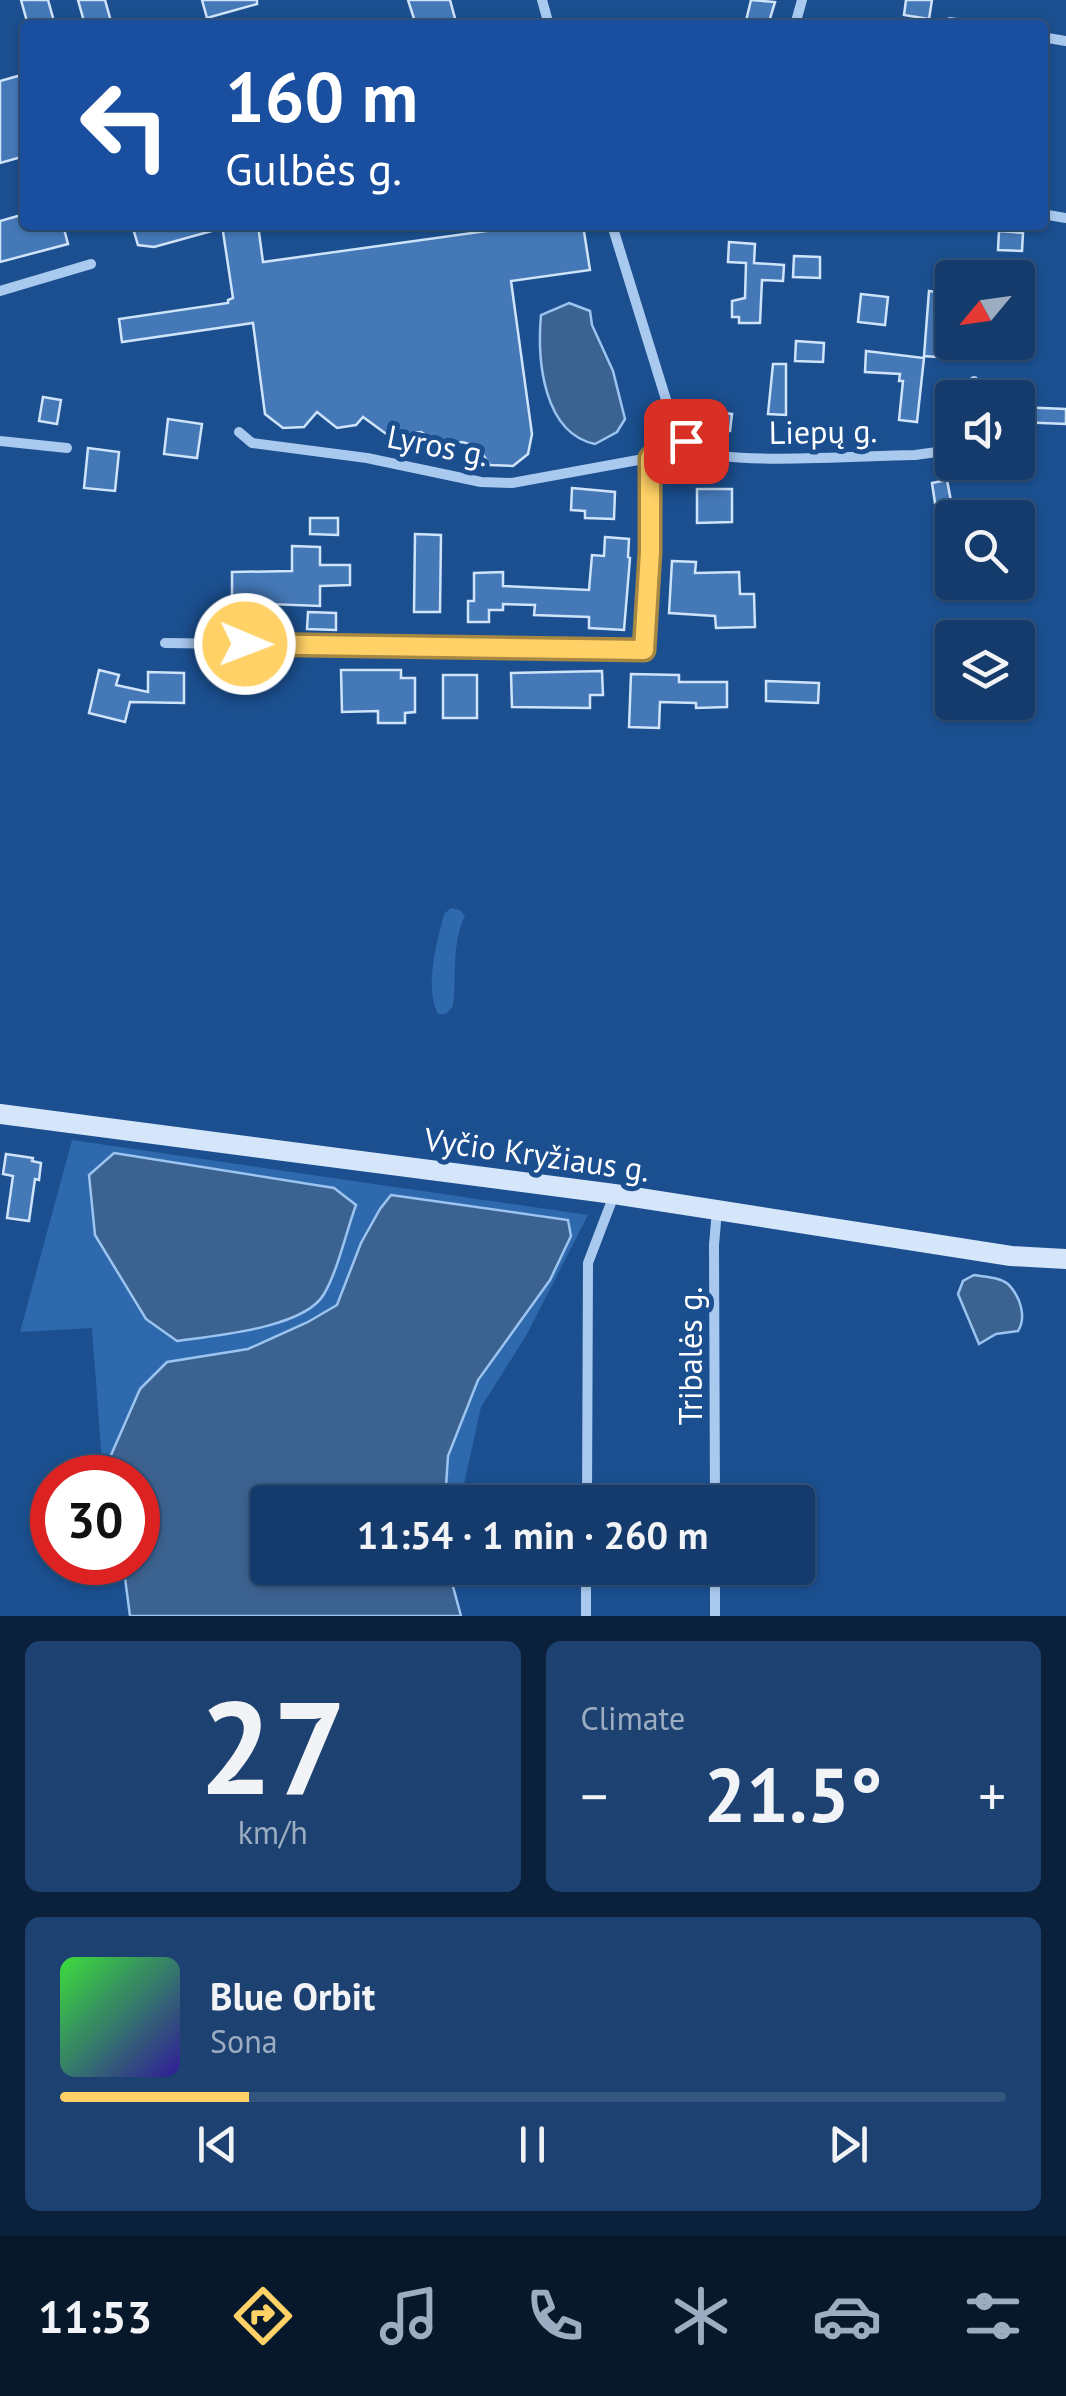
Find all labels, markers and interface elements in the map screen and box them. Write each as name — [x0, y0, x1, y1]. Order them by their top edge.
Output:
text: 160 m — [225, 51, 418, 141]
icon: left — [60, 60, 190, 190]
text: Gulbės g. — [225, 139, 402, 197]
north arrow — [935, 260, 1035, 360]
map controls — [935, 260, 1035, 720]
button: sound — [935, 380, 1035, 480]
pin — [644, 399, 729, 484]
street label: Liepų g. — [768, 409, 878, 453]
icon: arrive — [659, 414, 714, 469]
street label: Lyros g. — [384, 415, 492, 475]
button: search — [935, 500, 1035, 600]
position arrow — [193, 592, 297, 696]
button: layers — [935, 620, 1035, 720]
street label: Vyčio Kryžiaus g. — [421, 1117, 652, 1191]
street label: Tribalės g. — [669, 1287, 711, 1425]
speed limit sign: 30 — [30, 1455, 160, 1585]
text: 11:54 · 1 min · 260 m — [357, 1510, 708, 1559]
text: 27 — [199, 1662, 346, 1830]
text: Climate — [581, 1697, 685, 1739]
text: 21.5° — [704, 1746, 883, 1843]
text: − — [581, 1760, 608, 1831]
text: + — [978, 1760, 1006, 1831]
text: km/h — [238, 1811, 308, 1853]
text: Blue Orbit — [210, 1971, 375, 2020]
text: Sona — [210, 2020, 278, 2062]
icon: previous — [190, 2117, 245, 2172]
icon: pause — [505, 2117, 560, 2172]
icon: next — [821, 2117, 876, 2172]
icon: directions — [228, 2281, 298, 2351]
icon: music — [374, 2281, 444, 2351]
icon: phone — [520, 2281, 590, 2351]
icon: climate — [666, 2281, 736, 2351]
icon: car — [812, 2281, 882, 2351]
icon: filters — [958, 2281, 1028, 2351]
text: 11:53 — [38, 2287, 152, 2345]

